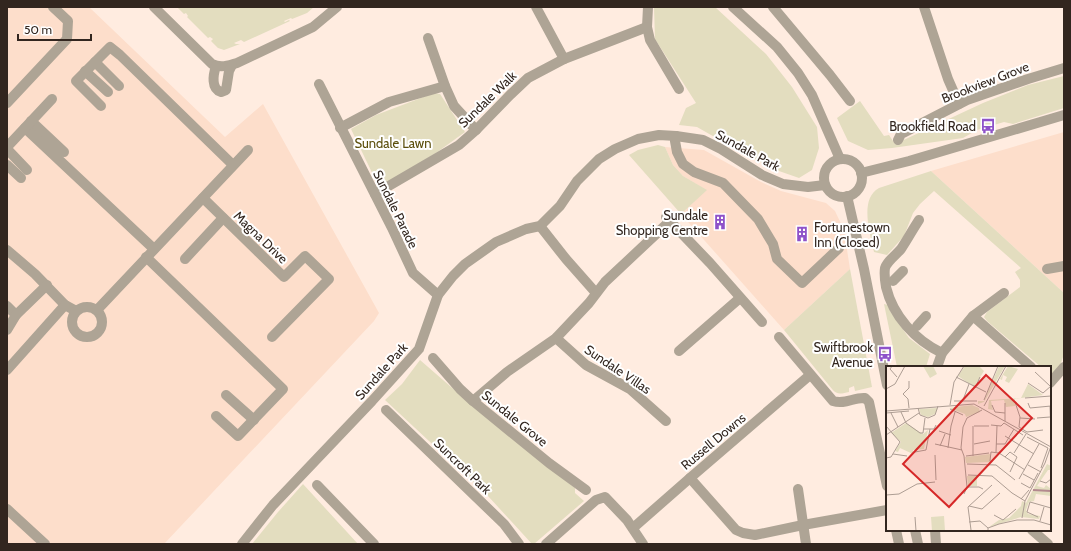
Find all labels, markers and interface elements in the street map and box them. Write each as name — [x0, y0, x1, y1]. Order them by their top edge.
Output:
scale bar — [18, 16, 91, 42]
text: 50 m — [24, 22, 52, 37]
street label: Brookview Grove — [939, 58, 1031, 106]
street label: Sundale Walk — [455, 67, 519, 131]
bus stop icon: Brookfield Road — [979, 117, 997, 135]
place label: Brookfield Road — [889, 118, 976, 134]
street label: Sundale Park — [713, 126, 783, 174]
park label: Sundale Lawn — [355, 135, 431, 151]
street label: Sundale Parade — [370, 167, 422, 251]
street label: Magna Drive — [231, 207, 292, 267]
place label: Sundale Shopping Centre — [616, 207, 708, 238]
building icon: Sundale Shopping Centre — [711, 213, 729, 231]
place label: Fortunestown Inn (Closed) — [814, 219, 890, 250]
building icon: Fortunestown Inn (Closed) — [793, 225, 811, 243]
street label: Sundale Park — [351, 339, 411, 403]
place label: Swiftbrook Avenue — [813, 339, 873, 370]
street label: Sundale Villas — [582, 341, 655, 397]
bus stop icon: Swiftbrook Avenue — [876, 345, 894, 363]
inset map — [886, 366, 1051, 531]
street label: Sundale Grove — [479, 387, 551, 450]
street label: Russell Downs — [677, 409, 749, 473]
street label: Suncroft Park — [431, 435, 495, 497]

